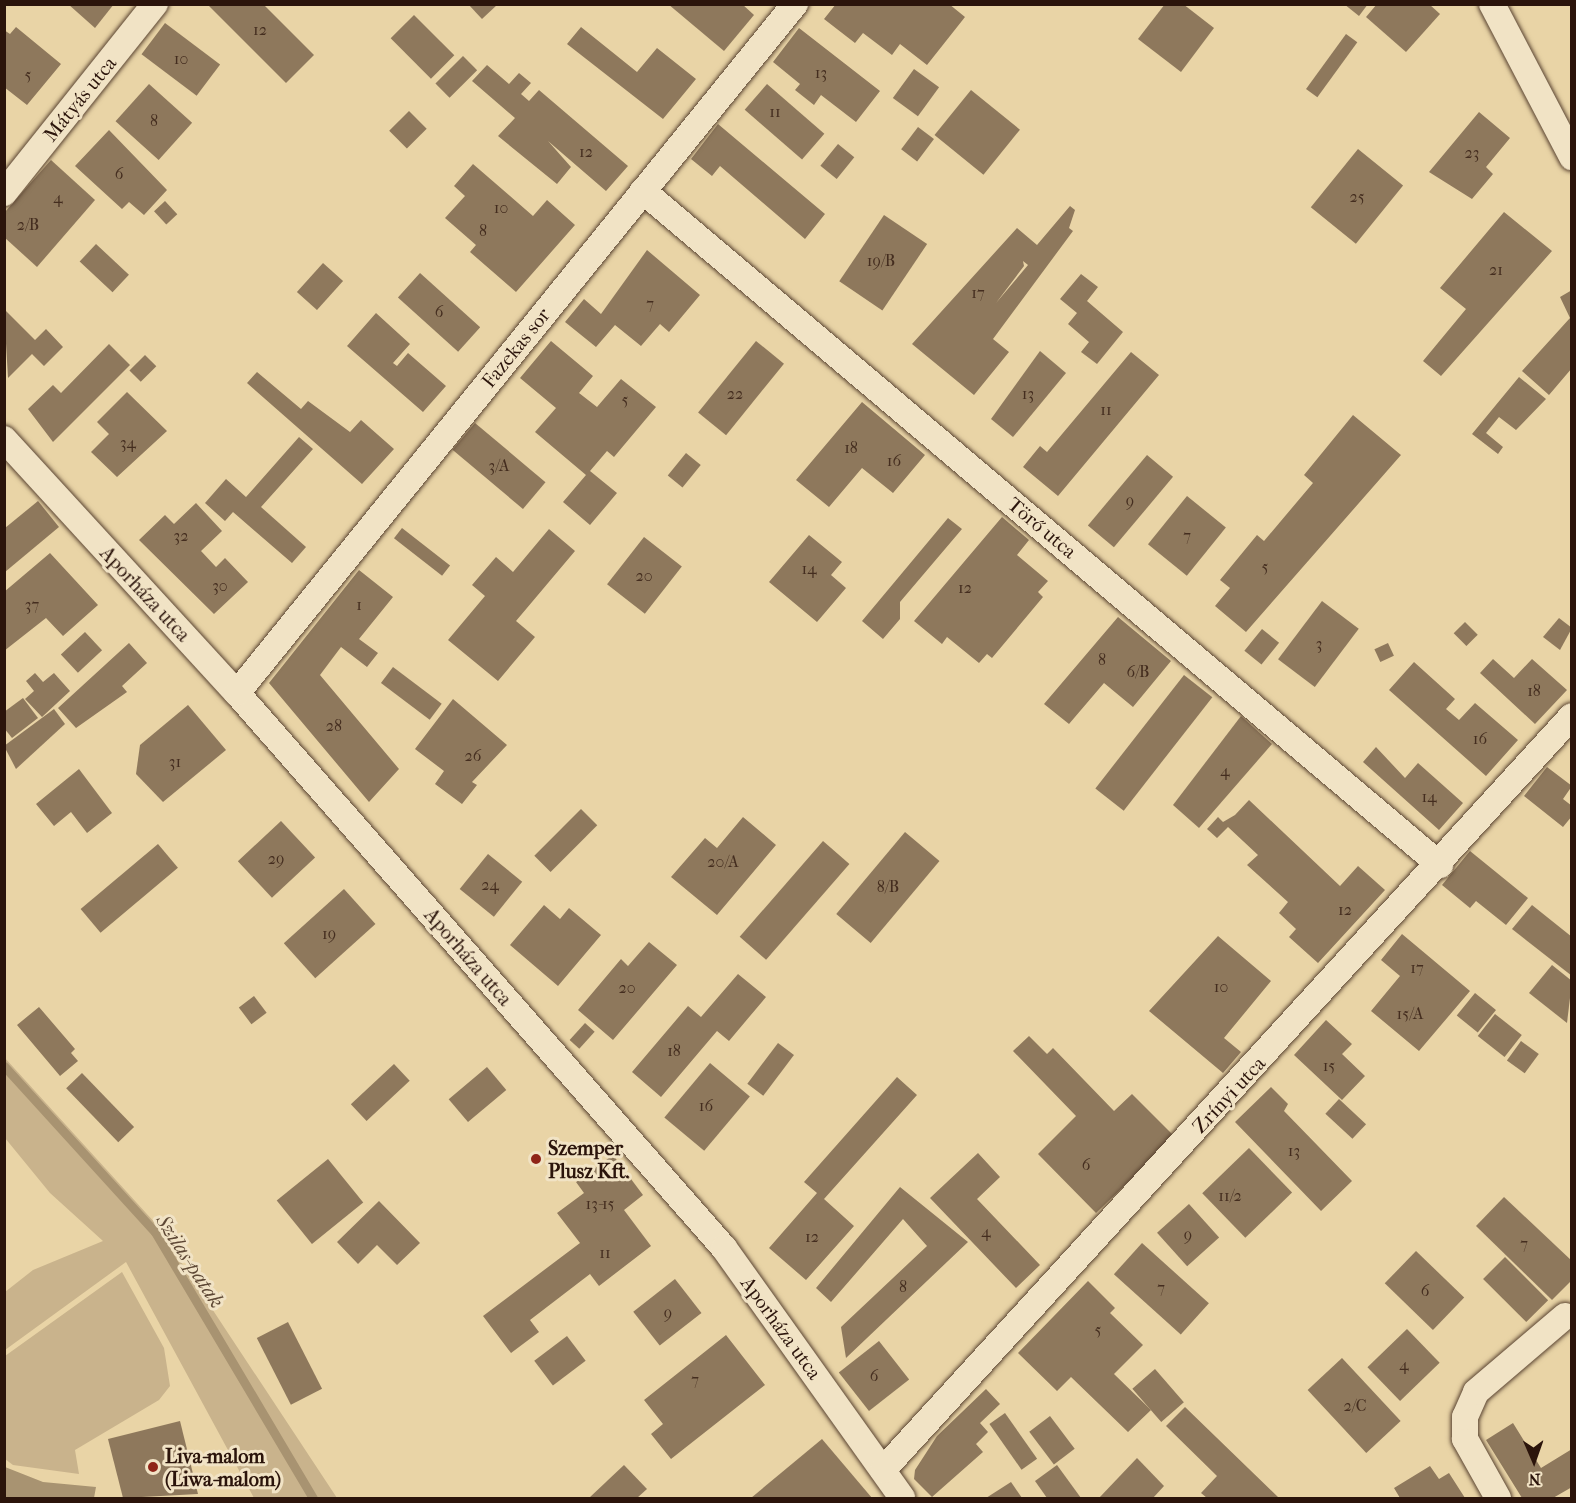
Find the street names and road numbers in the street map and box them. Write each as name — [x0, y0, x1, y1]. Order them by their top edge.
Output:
street label: Mátyás utca — [38, 52, 122, 146]
street label: Fazekas sor — [477, 303, 555, 393]
street label: Törő utca — [1003, 492, 1081, 564]
street label: Aporháza utca — [95, 541, 195, 647]
street label: Aporháza utca — [419, 903, 517, 1011]
street label: Zrínyi utca — [1187, 1052, 1271, 1138]
street label: Aporháza utca — [736, 1272, 826, 1384]

